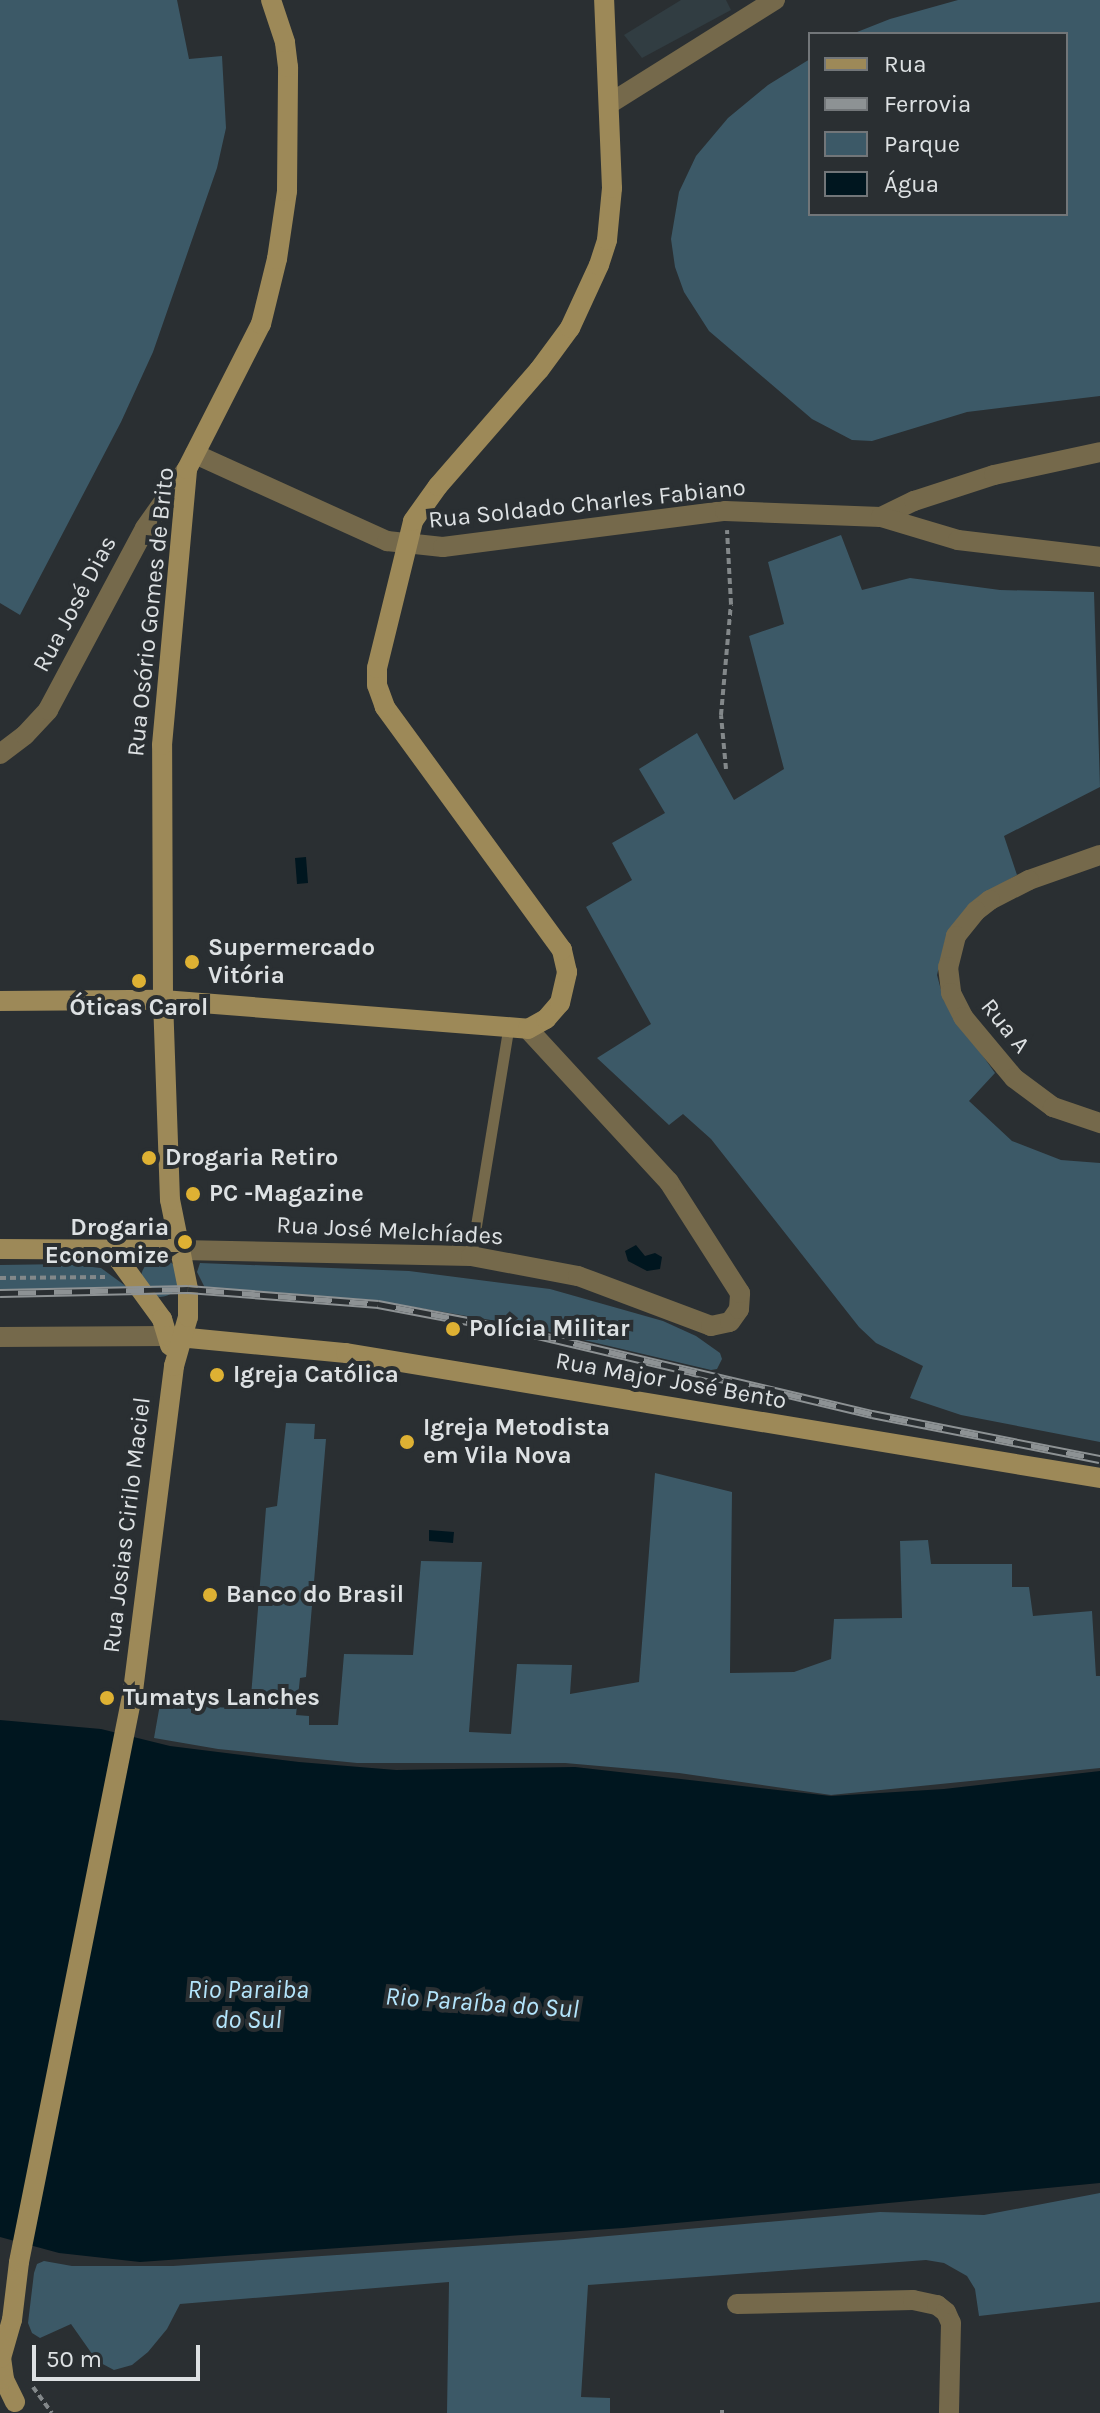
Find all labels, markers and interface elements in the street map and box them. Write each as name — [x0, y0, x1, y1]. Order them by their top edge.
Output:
legend — [808, 32, 1068, 216]
text: Rua — [884, 50, 926, 78]
text: Ferrovia — [884, 90, 971, 118]
text: Parque — [884, 130, 960, 158]
text: Água — [884, 170, 939, 198]
street label: Rua Osório Gomes de Brito — [121, 466, 181, 758]
street label: Rua Soldado Charles Fabiano — [427, 473, 747, 535]
street label: Rua José Dias — [27, 531, 123, 677]
place label: Supermercado Vitória — [208, 934, 375, 990]
marker: Supermercado Vitória — [183, 953, 201, 971]
marker: Óticas Carol — [130, 972, 148, 990]
street label: Rua A — [974, 993, 1036, 1059]
place label: Óticas Carol — [70, 994, 208, 1022]
place label: Drogaria Retiro — [165, 1144, 338, 1172]
marker: Drogaria Retiro — [140, 1149, 158, 1167]
place label: PC -Magazine — [209, 1180, 364, 1208]
marker: PC -Magazine — [184, 1185, 202, 1203]
street label: Rua José Melchíades — [276, 1211, 504, 1251]
place label: Drogaria Economize — [45, 1214, 169, 1270]
marker: Drogaria Economize — [176, 1233, 194, 1251]
place label: Polícia Militar — [469, 1315, 629, 1343]
marker: Polícia Militar — [444, 1320, 462, 1338]
street label: Rua Major José Bento — [553, 1347, 789, 1415]
place label: Igreja Católica — [233, 1361, 399, 1389]
marker: Igreja Católica — [208, 1366, 226, 1384]
street label: Rua Josias Cirilo Maciel — [97, 1395, 157, 1655]
place label: Igreja Metodista em Vila Nova — [423, 1414, 610, 1470]
marker: Igreja Metodista em Vila Nova — [398, 1433, 416, 1451]
place label: Banco do Brasil — [226, 1581, 404, 1609]
marker: Banco do Brasil — [201, 1586, 219, 1604]
place label: Tumatys Lanches — [123, 1684, 320, 1712]
marker: Tumatys Lanches — [98, 1689, 116, 1707]
water label: Rio Paraiba do Sul — [187, 1974, 309, 2036]
water label: Rio Paraíba do Sul — [384, 1981, 580, 2025]
scale bar — [36, 2329, 204, 2379]
text: 50 m — [46, 2345, 102, 2373]

